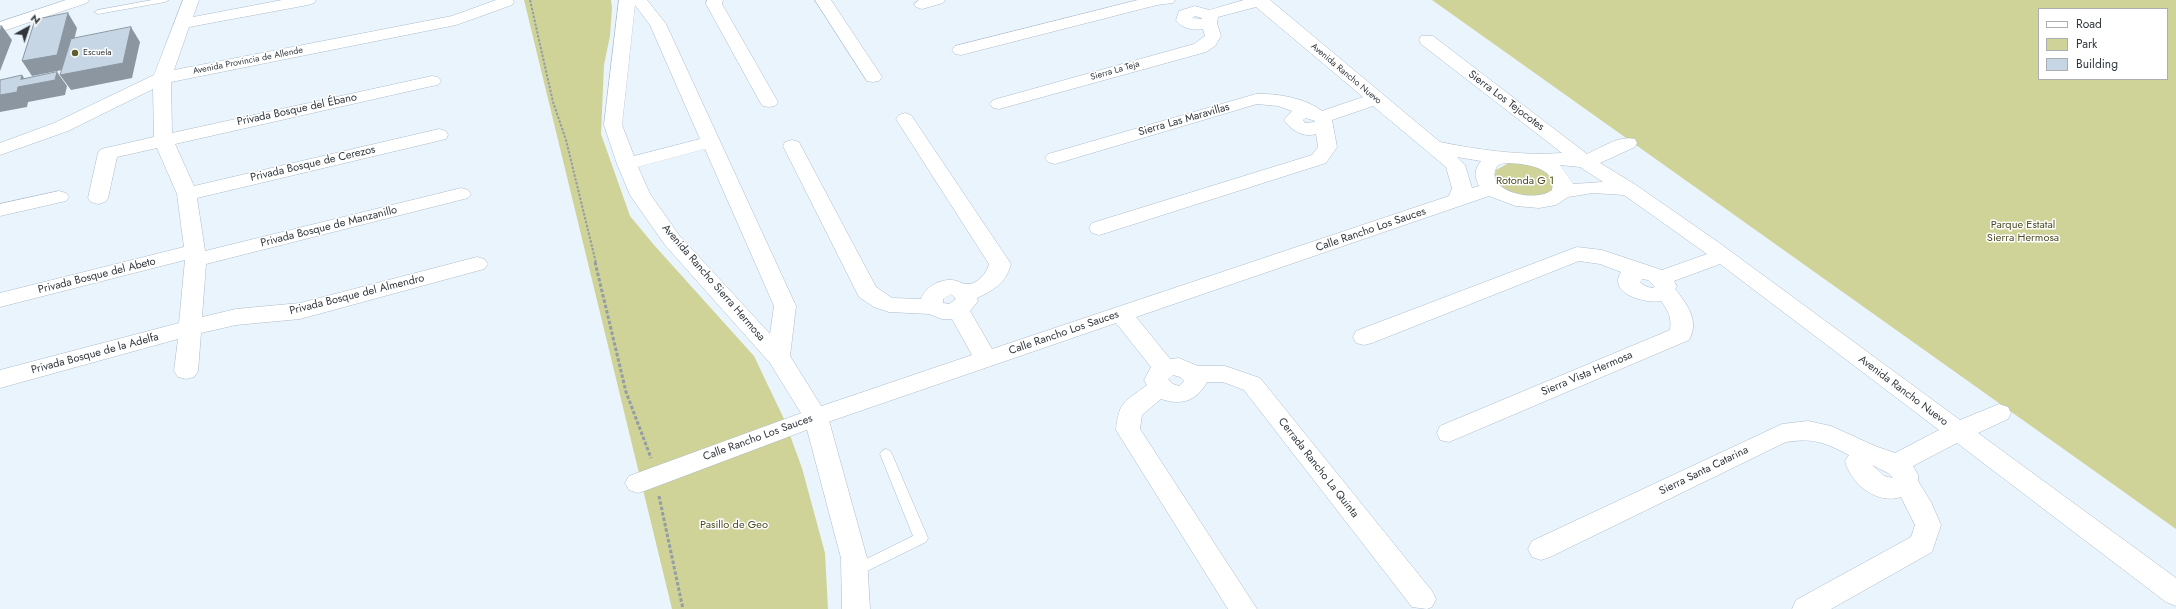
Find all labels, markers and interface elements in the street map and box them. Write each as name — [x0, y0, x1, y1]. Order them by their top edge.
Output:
north arrow — [8, 8, 48, 48]
legend — [2038, 8, 2168, 80]
text: N — [27, 10, 44, 28]
text: Road — [2076, 15, 2102, 33]
text: Park — [2076, 35, 2097, 53]
street label: Avenida Rancho Nuevo — [1308, 41, 1384, 107]
street label: Avenida Provincia de Allende — [192, 45, 304, 77]
marker: Escuela — [70, 48, 80, 58]
place label: Escuela — [83, 48, 112, 58]
text: Building — [2076, 55, 2118, 73]
street label: Sierra La Teja — [1089, 59, 1141, 83]
street label: Sierra Los Tejocotes — [1465, 68, 1547, 134]
street label: Privada Bosque del Ébano — [236, 91, 358, 129]
street label: Sierra Las Maravillas — [1137, 101, 1231, 139]
street label: Privada Bosque de Cerezos — [249, 143, 377, 185]
park label: Rotonda G 1 — [1496, 174, 1554, 188]
street label: Privada Bosque de Manzanillo — [259, 204, 399, 250]
street label: Calle Rancho Los Sauces — [1314, 205, 1428, 255]
park label: Parque Estatal Sierra Hermosa — [1987, 218, 2059, 244]
street label: Avenida Rancho Sierra Hermosa — [659, 222, 767, 344]
street label: Privada Bosque del Abeto — [37, 255, 157, 297]
street label: Privada Bosque del Almendro — [288, 272, 426, 318]
street label: Calle Rancho Los Sauces — [1007, 308, 1121, 358]
street label: Privada Bosque de la Adelfa — [30, 331, 160, 377]
street label: Sierra Vista Hermosa — [1539, 349, 1635, 399]
street label: Avenida Rancho Nuevo — [1856, 353, 1950, 429]
street label: Calle Rancho Los Sauces — [701, 412, 815, 464]
street label: Cerrada Rancho La Quinta — [1275, 415, 1361, 521]
street label: Sierra Santa Catarina — [1657, 444, 1751, 498]
park label: Pasillo de Geo — [700, 518, 768, 532]

